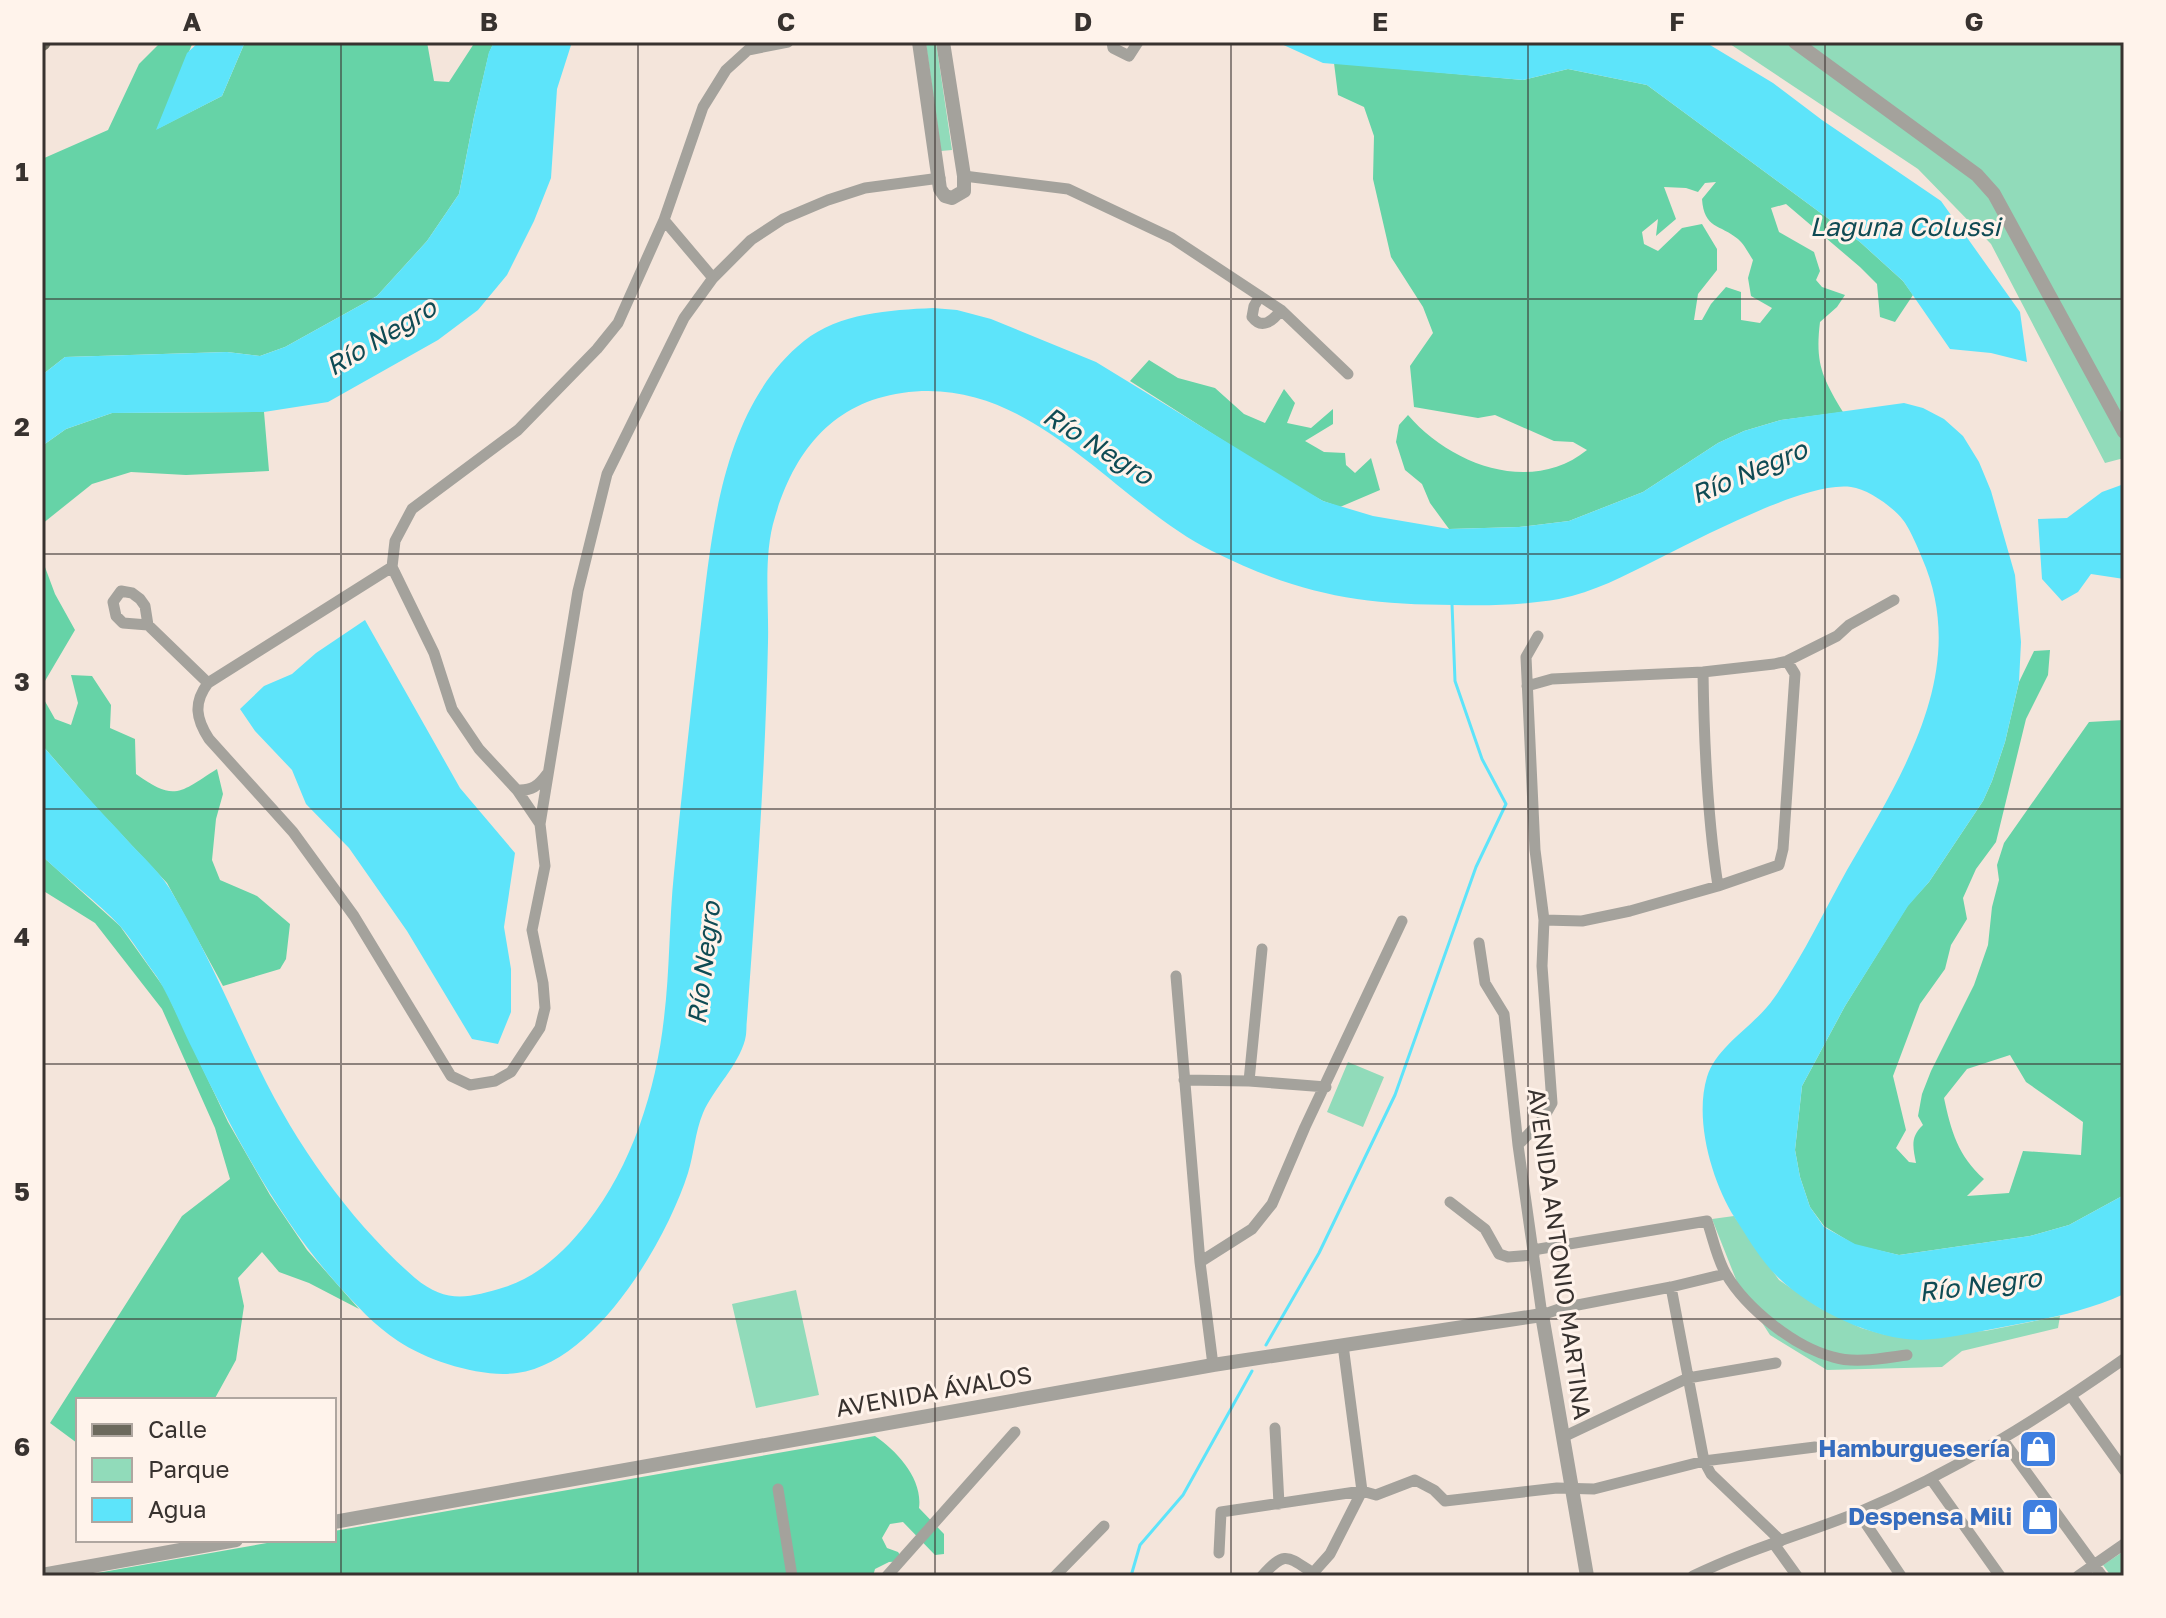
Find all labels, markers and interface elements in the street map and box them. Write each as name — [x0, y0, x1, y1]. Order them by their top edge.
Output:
text: A — [183, 6, 202, 37]
text: B — [480, 6, 498, 37]
text: C — [777, 6, 795, 37]
text: D — [1074, 6, 1092, 37]
text: E — [1372, 6, 1388, 37]
text: F — [1669, 6, 1685, 37]
text: G — [1964, 6, 1984, 37]
text: 1 — [15, 156, 29, 187]
water label: Laguna Colussi — [1810, 211, 2003, 242]
water label: Río Negro — [320, 291, 443, 382]
water label: Río Negro — [1038, 400, 1160, 492]
text: 2 — [14, 411, 30, 442]
water label: Río Negro — [1686, 433, 1813, 510]
text: 3 — [14, 666, 30, 697]
water label: Río Negro — [681, 899, 727, 1026]
text: 4 — [14, 921, 30, 952]
street label: AVENIDA ANTONIO MARTINA — [1523, 1086, 1598, 1421]
text: 5 — [14, 1176, 30, 1207]
water label: Río Negro — [1917, 1261, 2044, 1307]
street label: AVENIDA ÁVALOS — [833, 1359, 1034, 1422]
legend — [76, 1398, 336, 1542]
text: Calle — [148, 1414, 207, 1443]
shop icon: Hamburguesería — [2017, 1428, 2059, 1470]
text: 6 — [14, 1431, 30, 1462]
place label: Hamburguesería — [1818, 1433, 2010, 1462]
text: Parque — [148, 1454, 229, 1483]
text: Agua — [148, 1494, 207, 1523]
shop icon: Despensa Mili — [2019, 1496, 2061, 1538]
place label: Despensa Mili — [1848, 1501, 2012, 1530]

